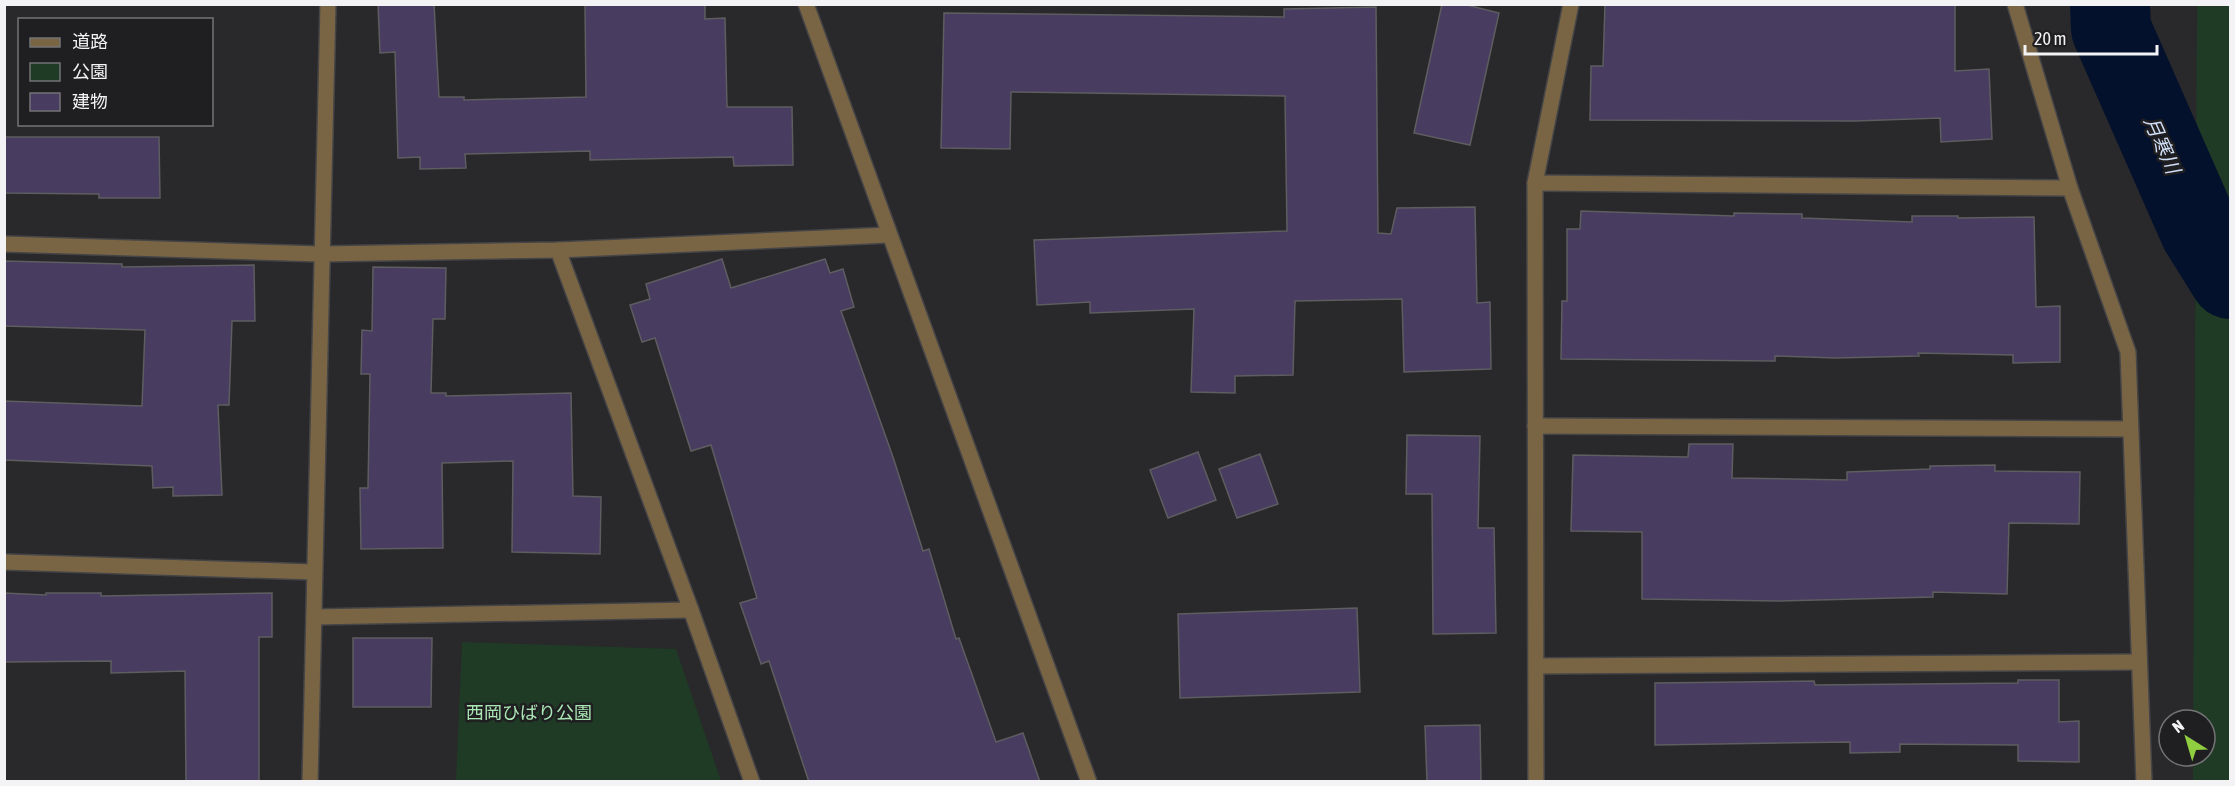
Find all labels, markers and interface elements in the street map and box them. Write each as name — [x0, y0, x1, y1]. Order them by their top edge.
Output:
legend — [18, 18, 213, 126]
scale bar — [2025, 18, 2157, 56]
text: 20 m — [2034, 28, 2066, 49]
text: 道路 — [72, 31, 108, 52]
text: 公園 — [72, 61, 108, 82]
text: 建物 — [72, 91, 108, 112]
water label: 月寒川 — [2140, 113, 2186, 179]
park label: 西岡ひばり公園 — [466, 702, 592, 723]
north arrow — [2157, 708, 2217, 768]
text: N — [2169, 716, 2187, 736]

